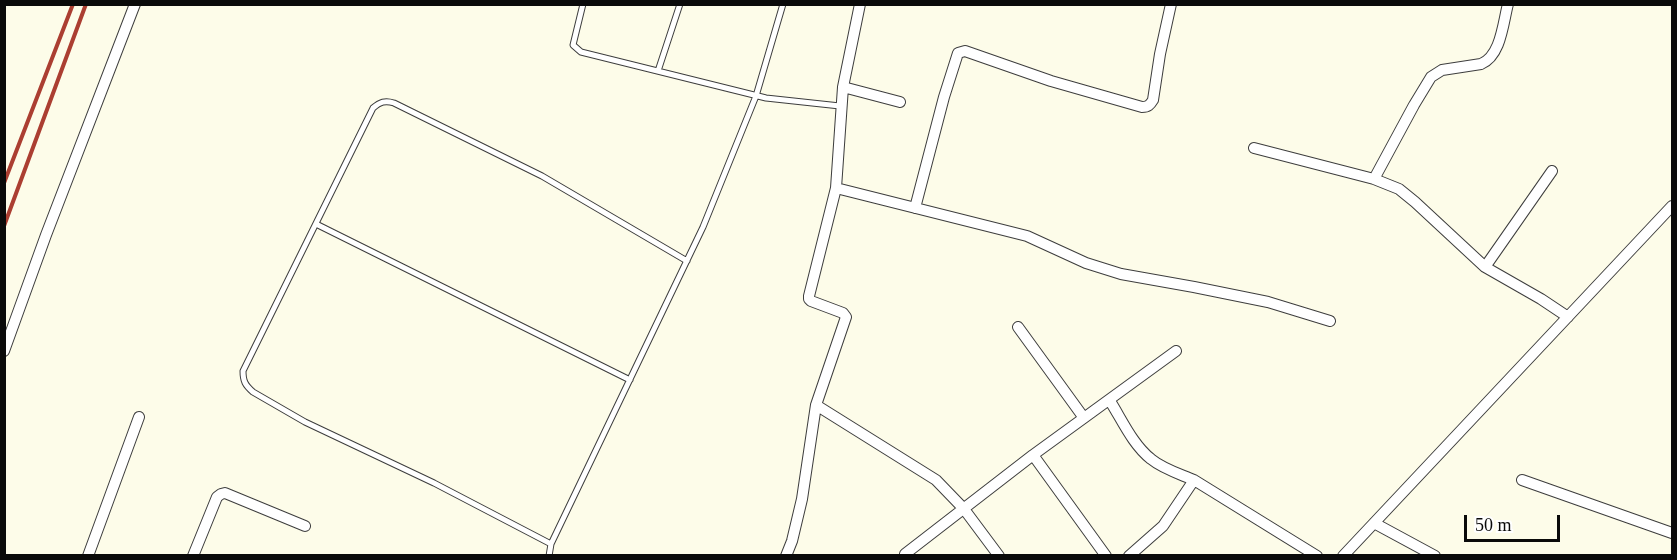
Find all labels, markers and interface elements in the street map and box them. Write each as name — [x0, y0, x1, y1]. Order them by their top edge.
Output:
scale bar — [1467, 503, 1563, 541]
text: 50 m — [1475, 515, 1512, 535]

